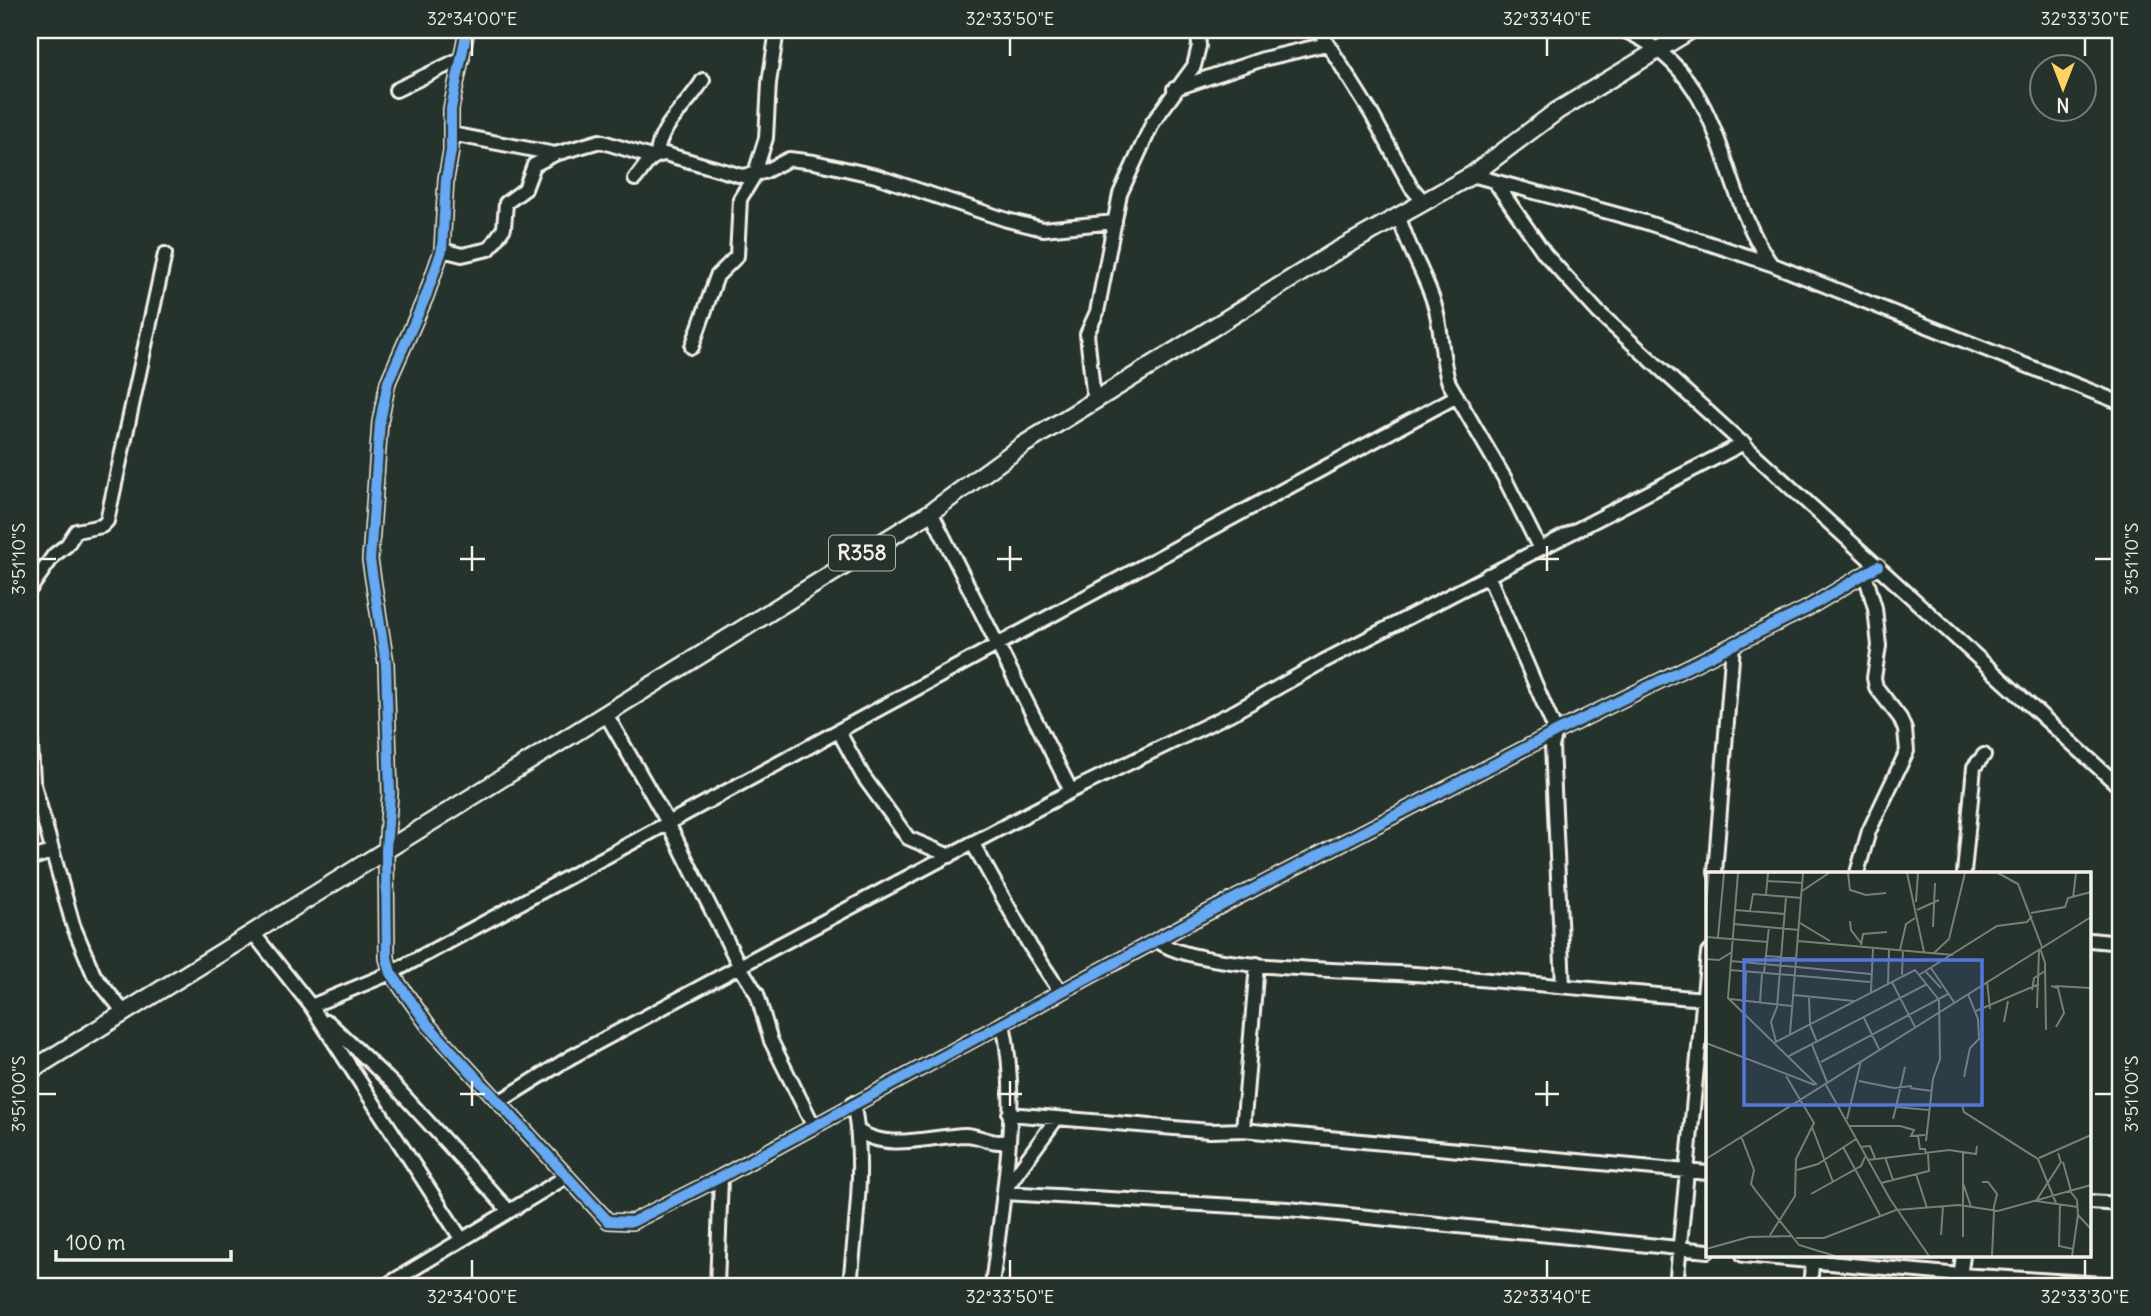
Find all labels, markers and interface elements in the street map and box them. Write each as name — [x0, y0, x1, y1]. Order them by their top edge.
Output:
text: 32°34'00"E — [427, 7, 517, 30]
text: 32°33'50"E — [966, 7, 1054, 30]
text: 32°33'40"E — [1503, 7, 1591, 30]
text: 32°33'30"E — [2041, 7, 2129, 30]
north arrow — [2028, 52, 2098, 122]
text: N — [2056, 93, 2070, 117]
text: 3°51'10"S — [7, 523, 30, 595]
text: 3°51'10"S — [2120, 523, 2143, 595]
road number: R358 — [829, 536, 895, 570]
inset map — [1706, 872, 2092, 1256]
text: 3°51'00"S — [7, 1055, 30, 1133]
text: 3°51'00"S — [2120, 1055, 2143, 1133]
scale bar — [56, 1218, 231, 1262]
text: 100 m — [66, 1229, 125, 1256]
text: 32°34'00"E — [427, 1285, 517, 1308]
text: 32°33'50"E — [966, 1285, 1054, 1308]
text: 32°33'40"E — [1503, 1285, 1591, 1308]
text: 32°33'30"E — [2041, 1285, 2129, 1308]

